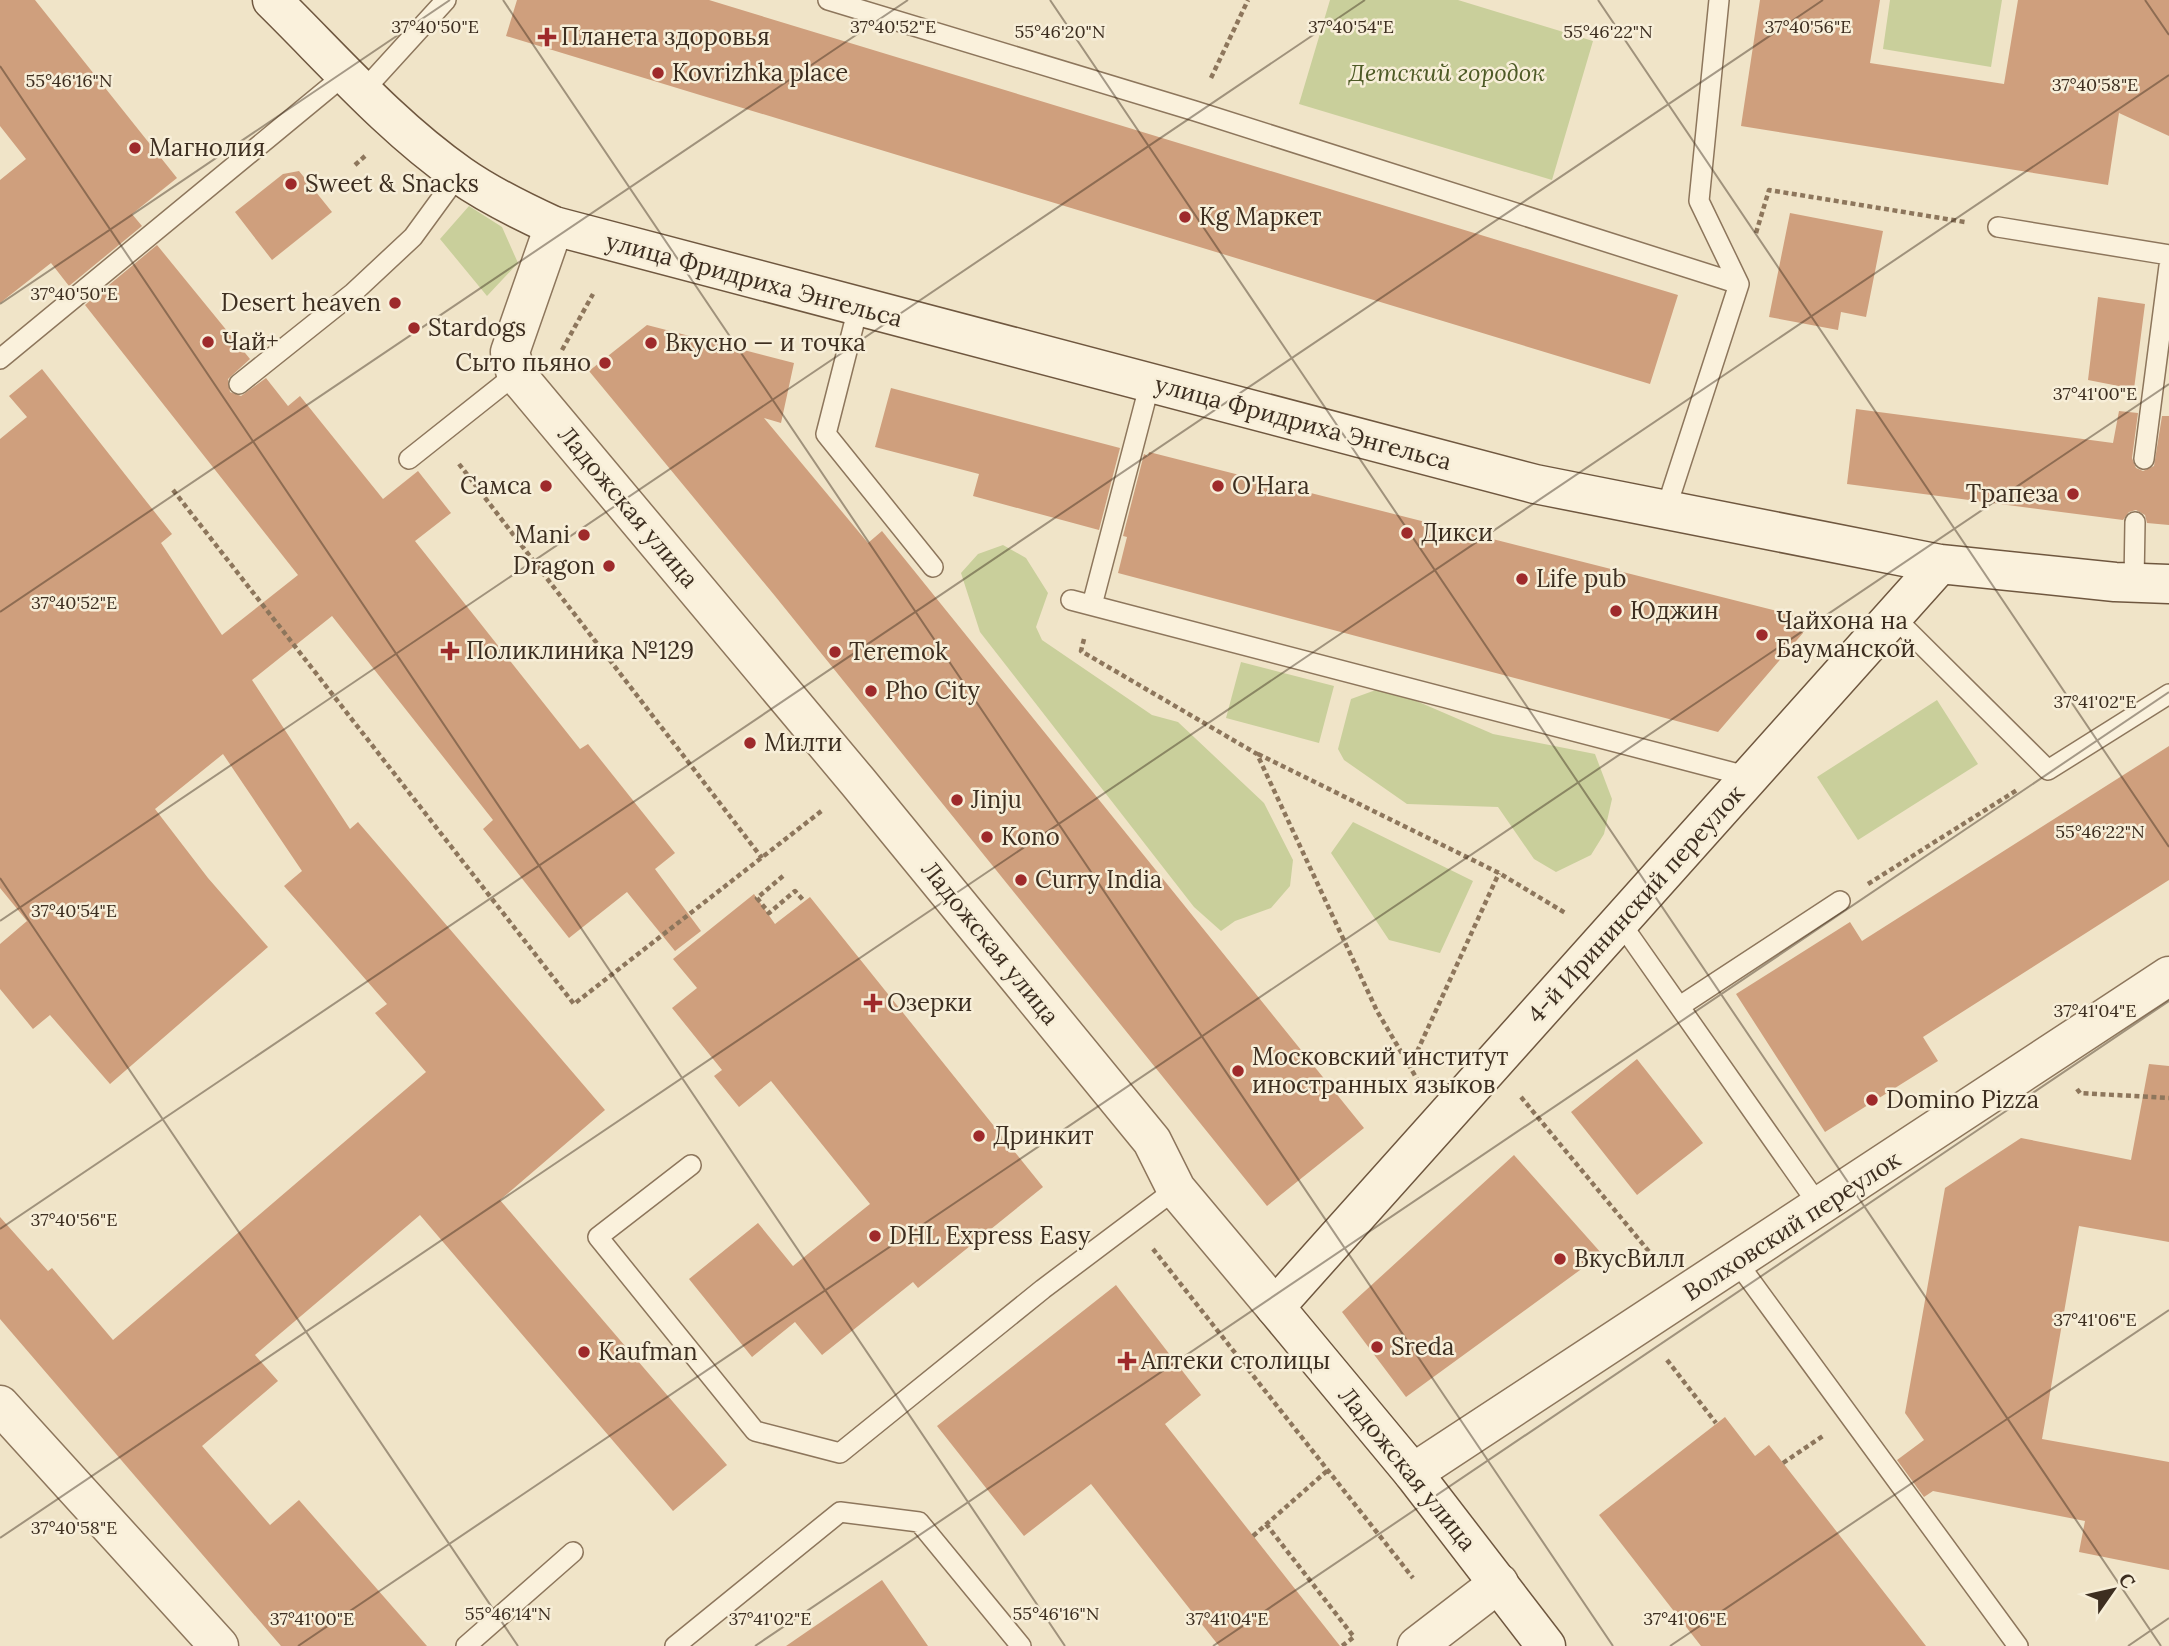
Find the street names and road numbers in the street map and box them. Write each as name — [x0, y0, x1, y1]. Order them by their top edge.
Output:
street label: улица Фридриха Энгельса — [602, 225, 906, 334]
street label: улица Фридриха Энгельса — [1151, 368, 1455, 477]
street label: Ладожская улица — [552, 419, 705, 594]
street label: 4-й Ирининский переулок — [1520, 778, 1751, 1029]
street label: Ладожская улица — [915, 854, 1066, 1031]
street label: Волховский переулок — [1677, 1144, 1906, 1308]
street label: Ладожская улица — [1332, 1380, 1483, 1557]

